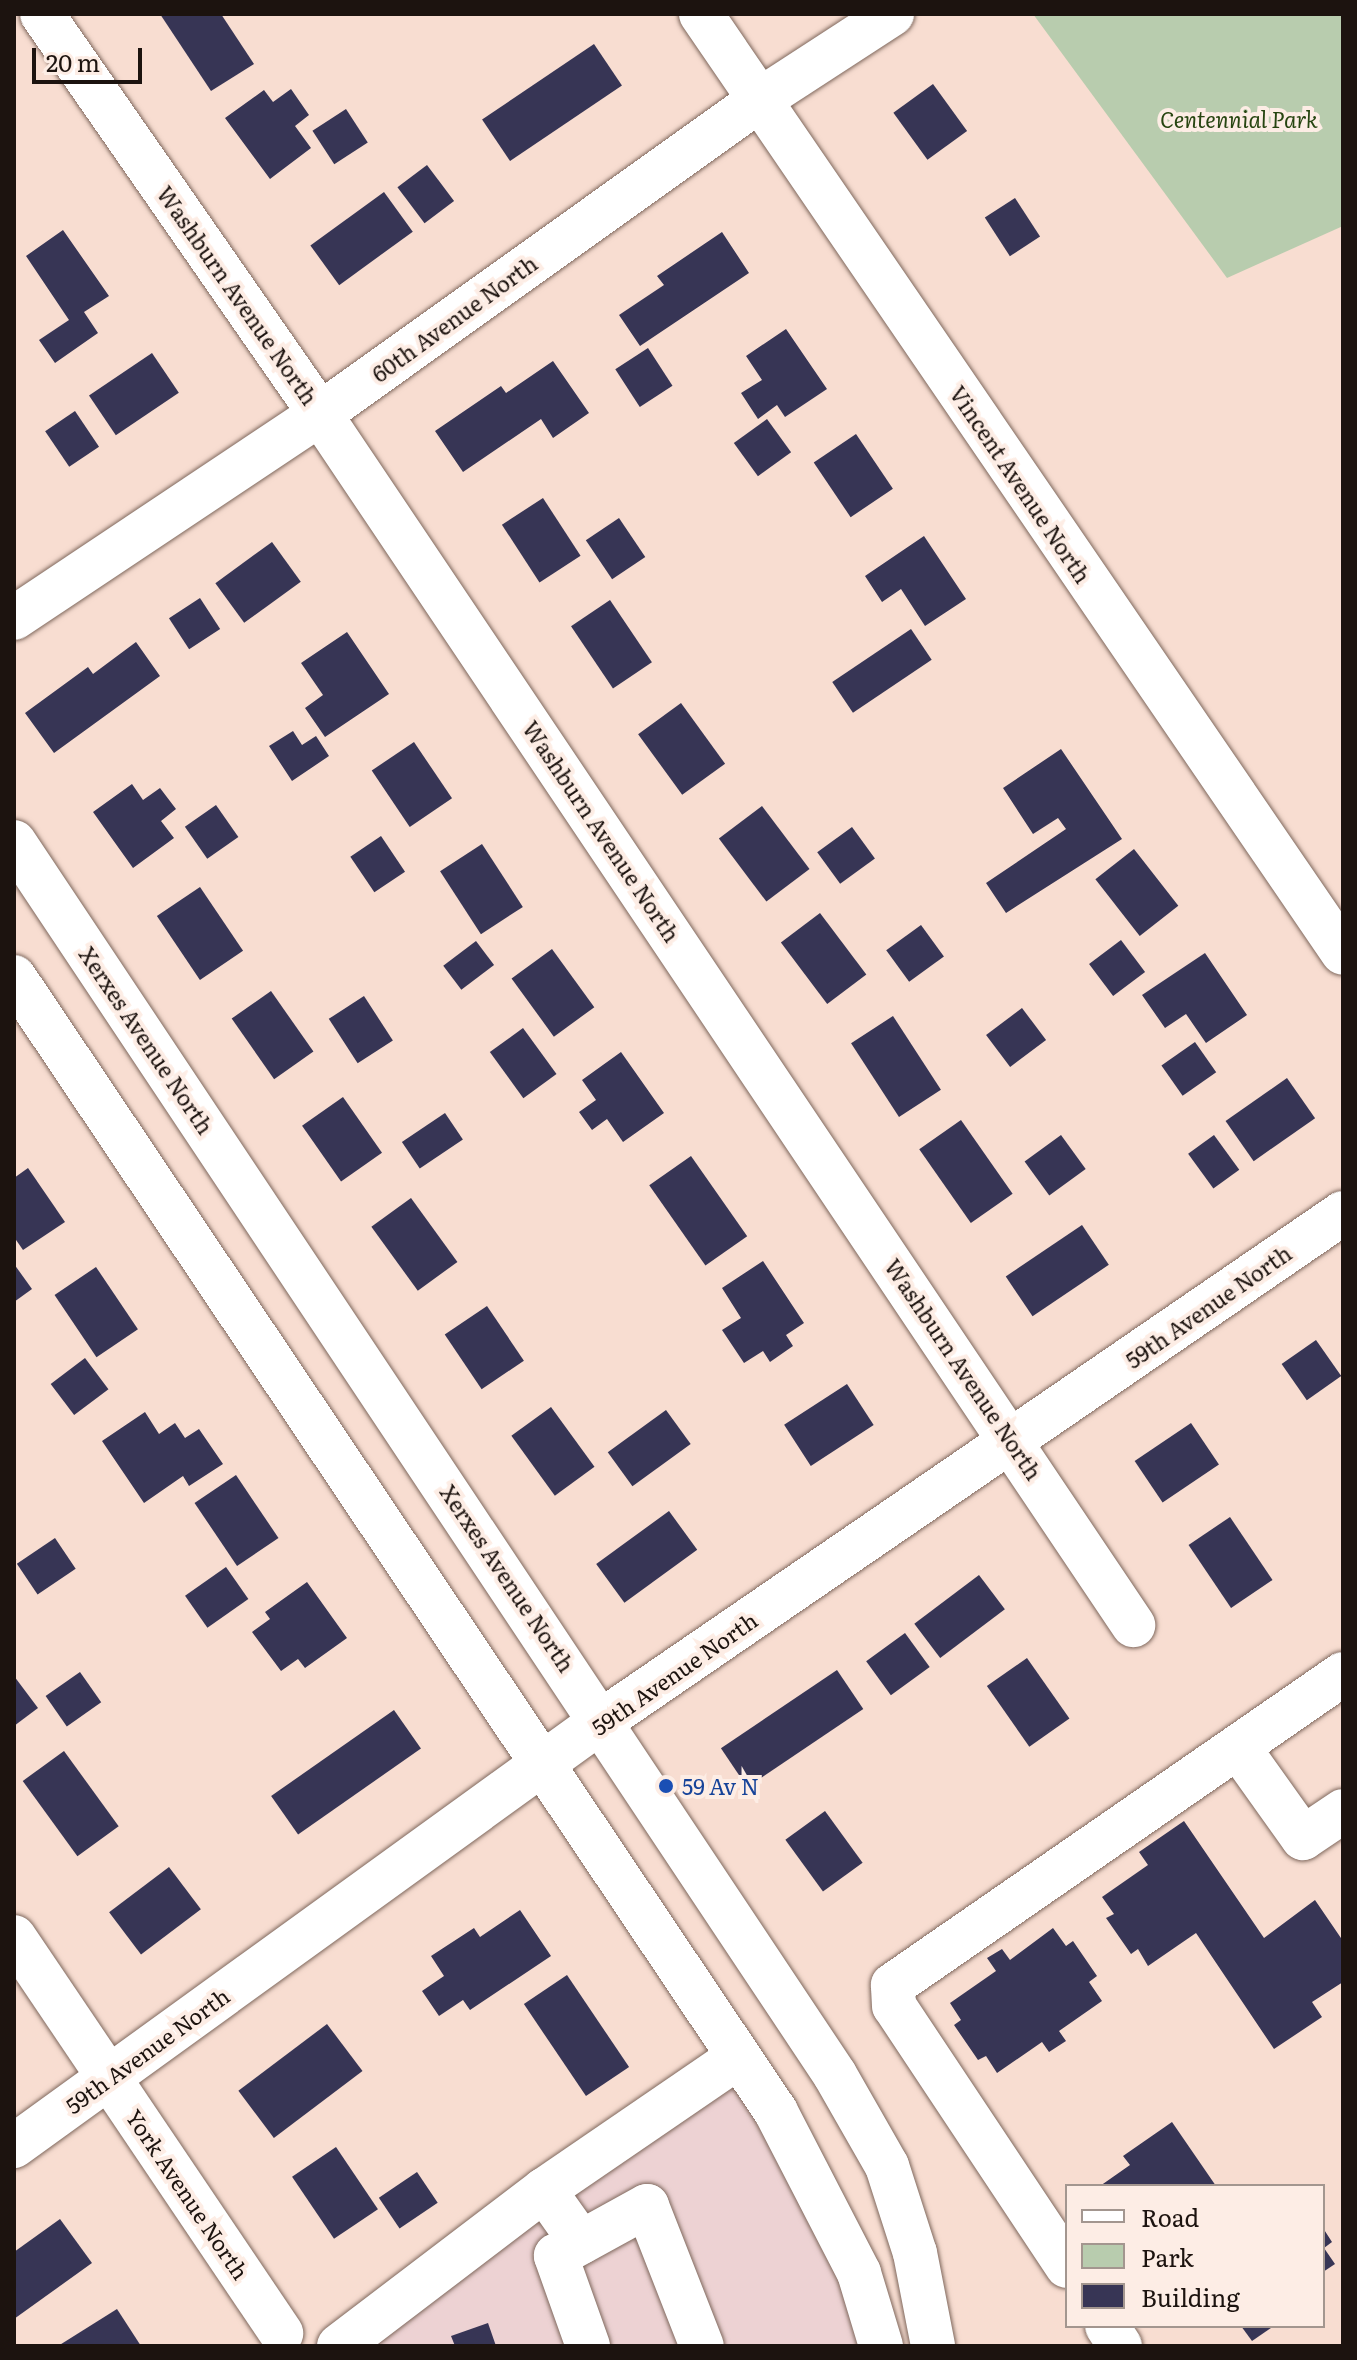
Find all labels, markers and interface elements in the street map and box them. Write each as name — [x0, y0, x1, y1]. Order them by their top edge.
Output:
scale bar — [36, 32, 146, 82]
text: 20 m — [46, 44, 100, 79]
park label: Centennial Park — [1160, 106, 1318, 132]
street label: Washburn Avenue North — [152, 180, 324, 410]
street label: 60th Avenue North — [366, 249, 542, 387]
street label: Vincent Avenue North — [945, 380, 1097, 588]
street label: Washburn Avenue North — [518, 715, 686, 947]
street label: Xerxes Avenue North — [75, 941, 219, 1139]
street label: 59th Avenue North — [1120, 1239, 1296, 1373]
street label: Washburn Avenue North — [880, 1253, 1048, 1485]
street label: Xerxes Avenue North — [436, 1479, 580, 1677]
street label: 59th Avenue North — [586, 1606, 762, 1740]
place label: 59 Av N — [682, 1773, 759, 1799]
marker: 59 Av N — [657, 1777, 675, 1795]
street label: 59th Avenue North — [60, 1982, 234, 2118]
street label: York Avenue North — [121, 2104, 255, 2284]
legend — [1065, 2184, 1325, 2328]
text: Road — [1141, 2199, 1199, 2234]
text: Park — [1141, 2239, 1194, 2274]
text: Building — [1141, 2279, 1240, 2314]

